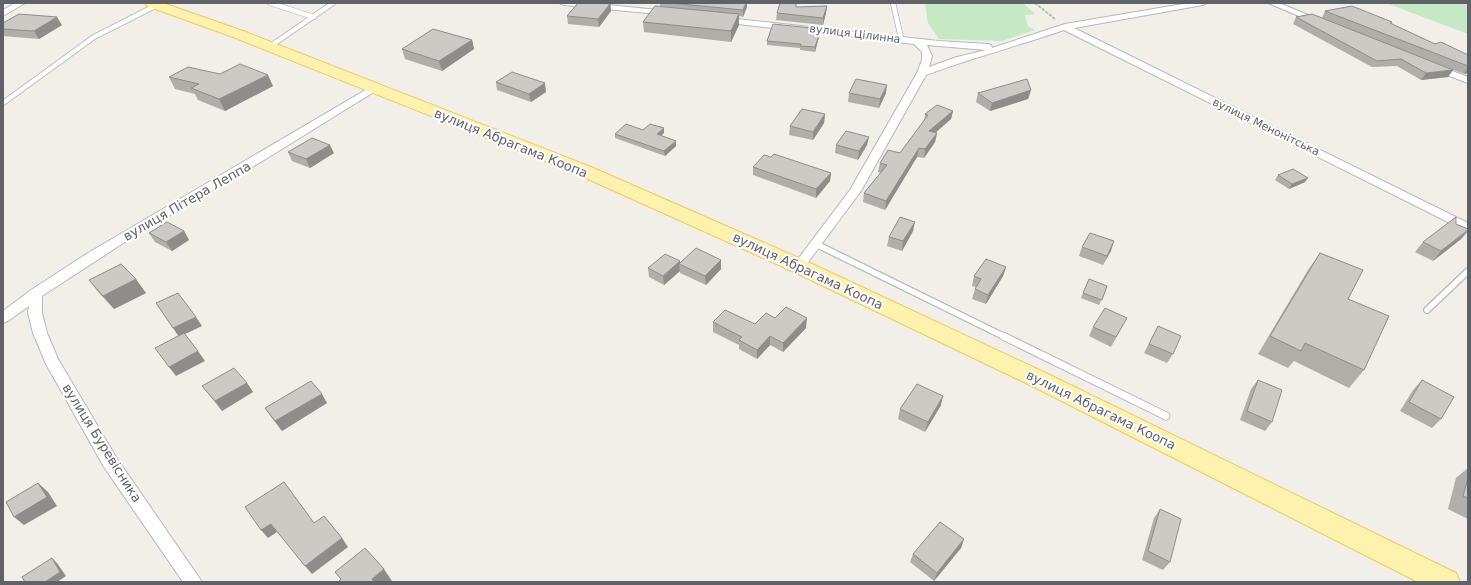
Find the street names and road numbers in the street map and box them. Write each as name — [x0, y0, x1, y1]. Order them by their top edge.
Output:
street label: вулиця Цілинна — [809, 22, 901, 46]
street label: вулиця Менонітська — [1210, 95, 1322, 159]
street label: вулиця Абрагама Коопа — [432, 105, 590, 181]
street label: вулиця Пітера Леппа — [120, 158, 254, 244]
street label: вулиця Абрагама Коопа — [730, 229, 886, 313]
street label: вулиця Абрагама Коопа — [1024, 367, 1178, 453]
street label: вулиця Буревісника — [59, 381, 145, 505]

